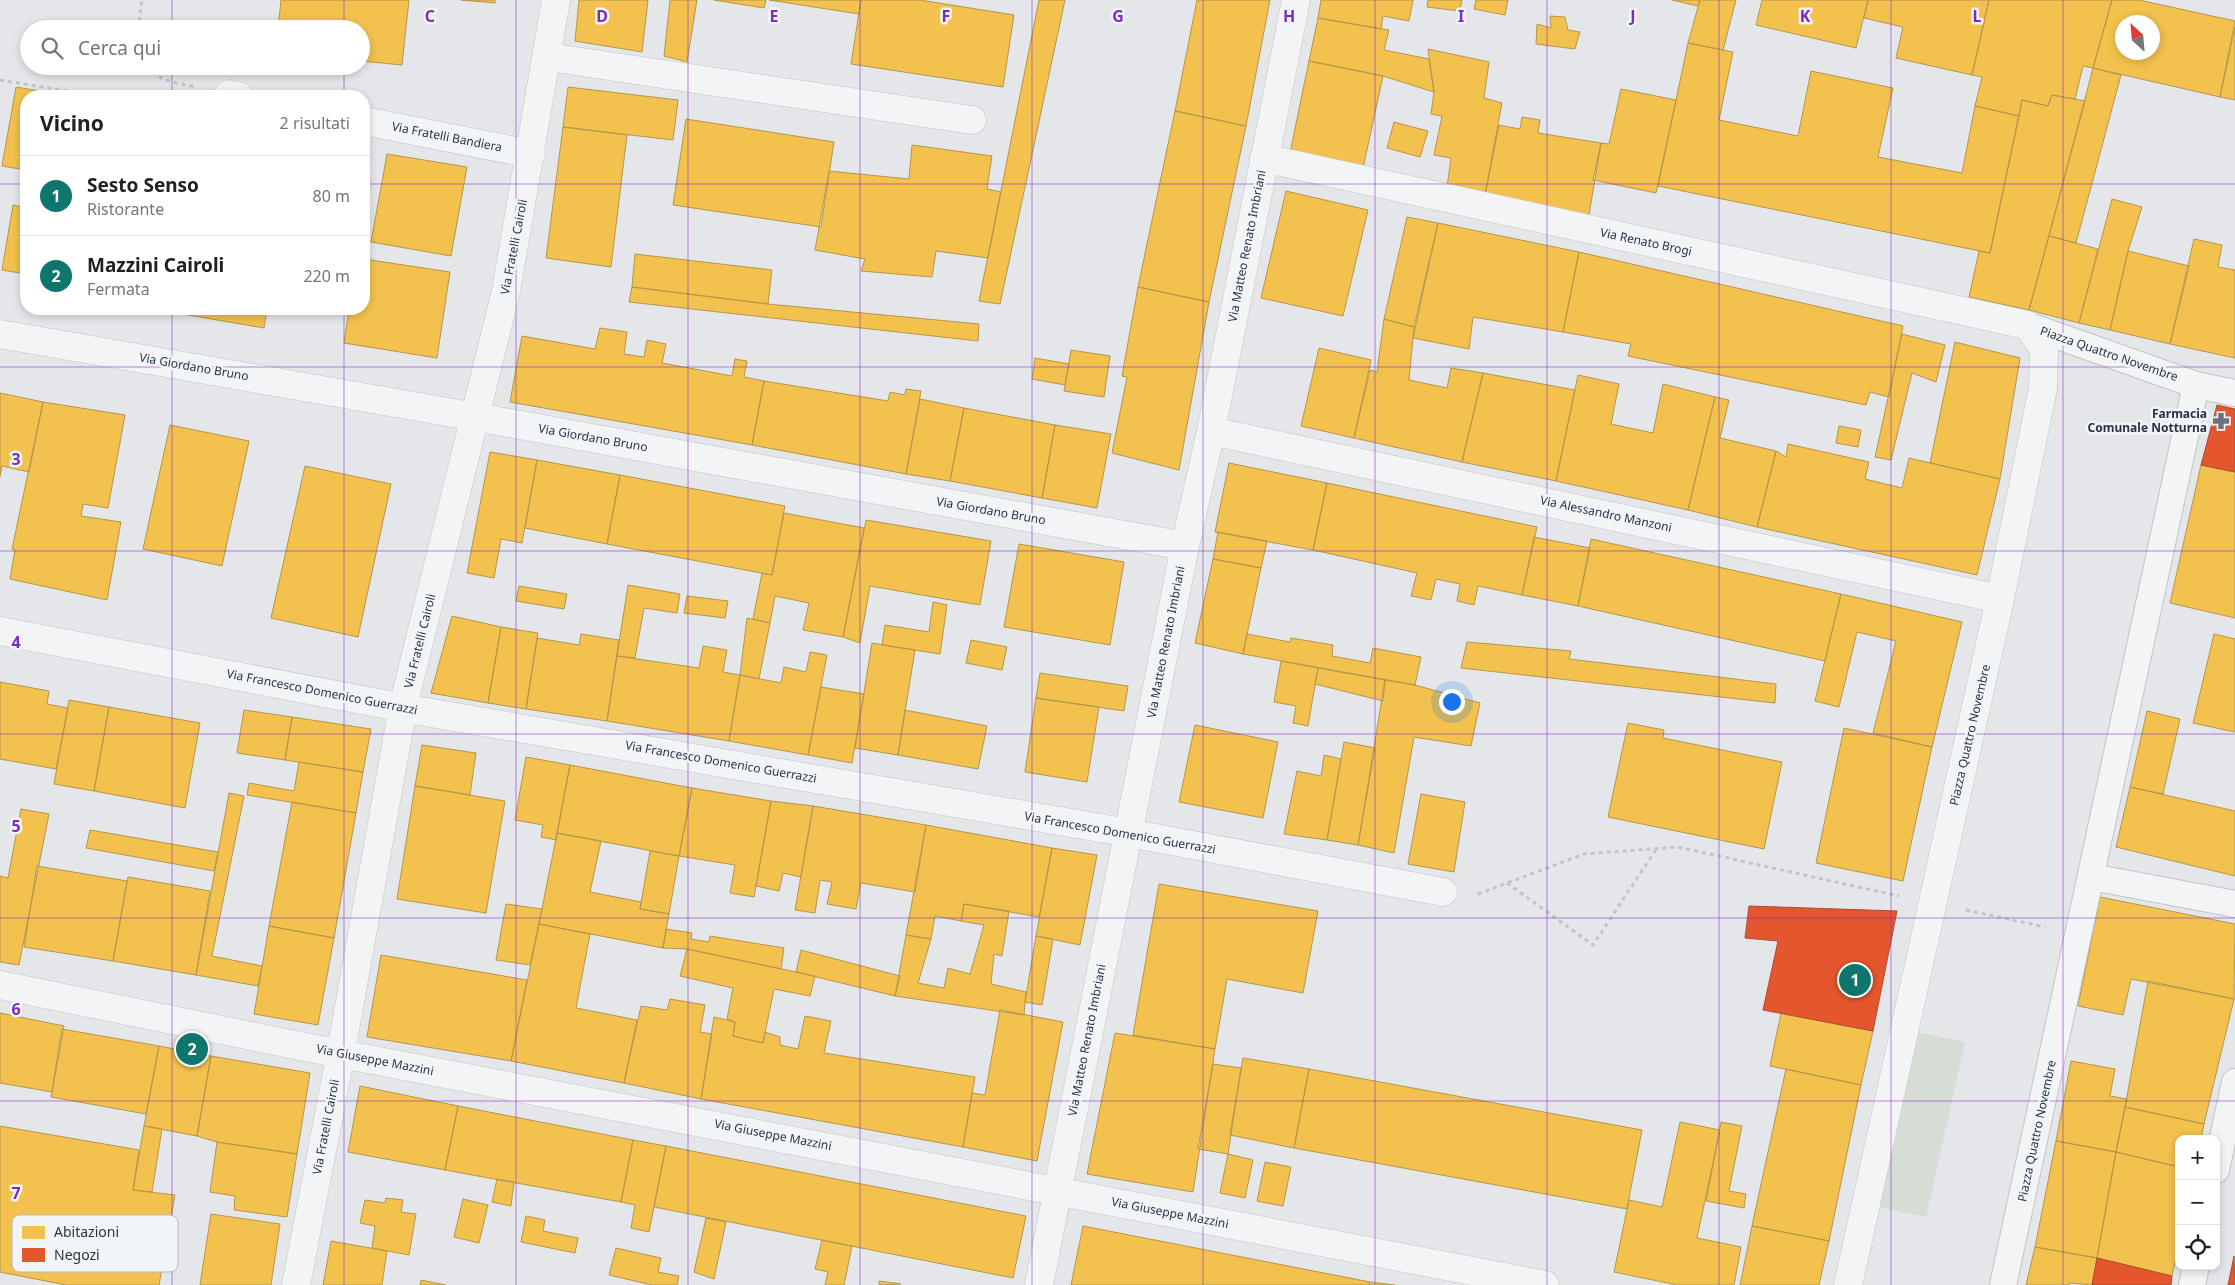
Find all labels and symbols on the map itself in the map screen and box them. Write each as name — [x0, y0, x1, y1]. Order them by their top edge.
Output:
text: C — [425, 5, 435, 27]
text: D — [596, 5, 608, 27]
text: E — [770, 5, 779, 27]
text: F — [942, 5, 950, 27]
text: G — [1112, 5, 1124, 27]
text: H — [1283, 5, 1295, 27]
text: I — [1458, 5, 1464, 27]
text: J — [1628, 5, 1636, 27]
text: K — [1800, 5, 1811, 27]
text: L — [1973, 5, 1982, 27]
north arrow — [2115, 15, 2160, 60]
street label: Via Fratelli Bandiera — [391, 117, 504, 156]
street label: Via Matteo Renato Imbriani — [1223, 168, 1270, 323]
street label: Via Fratelli Cairoli — [496, 198, 531, 296]
street label: Via Renato Brogi — [1599, 223, 1694, 260]
street label: Piazza Quattro Novembre — [2038, 322, 2181, 385]
street label: Via Giordano Bruno — [138, 349, 250, 384]
place label: Farmacia Comunale Notturna — [2088, 405, 2207, 436]
pharmacy icon: Farmacia Comunale Notturna — [2211, 411, 2231, 431]
street label: Via Giordano Bruno — [537, 420, 649, 455]
text: 3 — [11, 448, 21, 470]
street label: Via Alessandro Manzoni — [1539, 491, 1674, 536]
street label: Via Giordano Bruno — [935, 493, 1047, 528]
street label: Via Matteo Renato Imbriani — [1142, 564, 1189, 719]
street label: Via Fratelli Cairoli — [400, 592, 439, 690]
text: 4 — [11, 631, 21, 653]
street label: Piazza Quattro Novembre — [1945, 662, 1994, 807]
street label: Via Francesco Domenico Guerrazzi — [225, 665, 419, 718]
your location — [1439, 689, 1465, 715]
street label: Via Francesco Domenico Guerrazzi — [624, 736, 818, 787]
street label: Via Francesco Domenico Guerrazzi — [1023, 807, 1217, 858]
text: 5 — [11, 815, 21, 837]
pin: 1 — [1839, 961, 1871, 999]
street label: Via Matteo Renato Imbriani — [1063, 962, 1110, 1117]
text: 6 — [11, 998, 21, 1020]
pin: 2 — [176, 1030, 208, 1068]
street label: Via Giuseppe Mazzini — [315, 1040, 435, 1079]
street label: Piazza Quattro Novembre — [2013, 1058, 2060, 1203]
street label: Via Fratelli Cairoli — [308, 1078, 343, 1176]
street label: Via Giuseppe Mazzini — [713, 1115, 833, 1154]
text: 7 — [11, 1182, 21, 1204]
street label: Via Giuseppe Mazzini — [1110, 1193, 1230, 1232]
legend — [12, 1215, 178, 1272]
text: Abitazioni — [54, 1222, 119, 1241]
text: Negozi — [54, 1245, 100, 1264]

